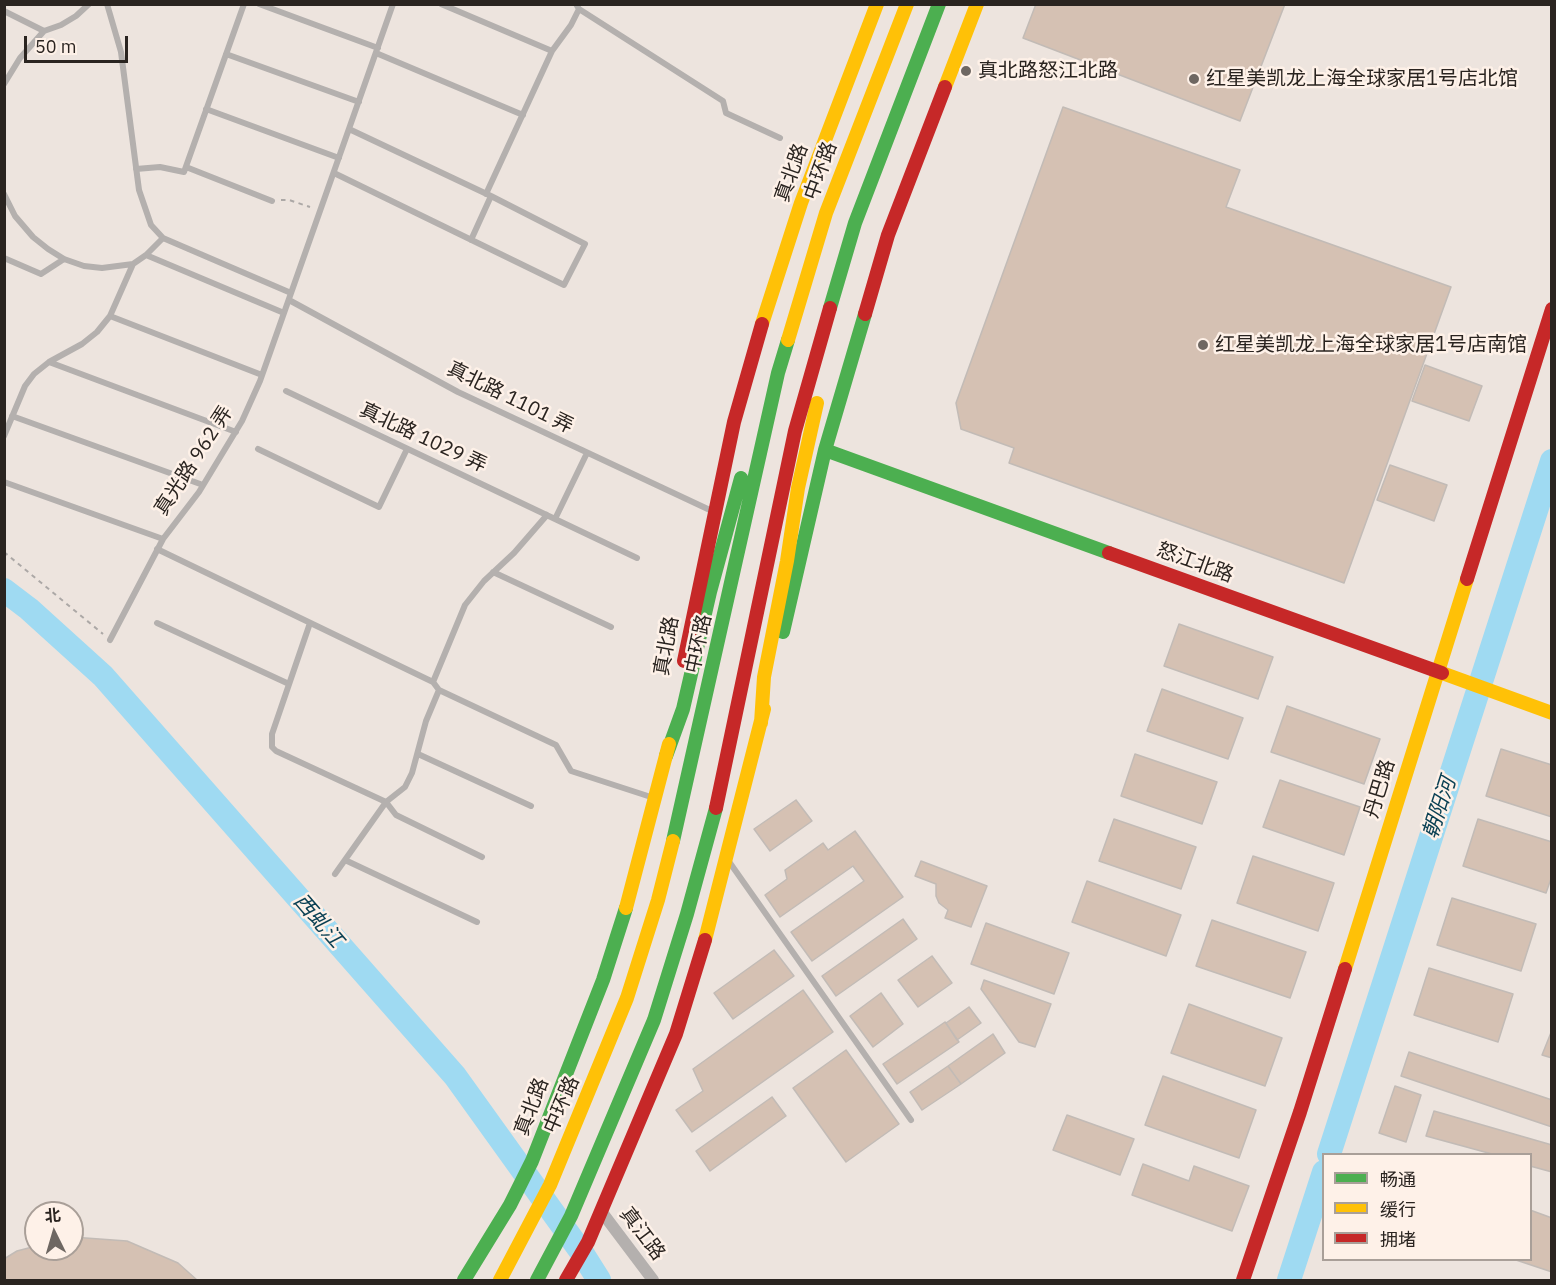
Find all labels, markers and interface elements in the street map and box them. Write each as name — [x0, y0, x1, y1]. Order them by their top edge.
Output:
scale bar — [27, 24, 130, 62]
text: 50 m — [35, 35, 77, 58]
place label: 真北路怒江北路 — [978, 59, 1118, 83]
marker: 真北路怒江北路 — [959, 64, 973, 78]
place label: 红星美凯龙上海全球家居1号店北馆 — [1206, 67, 1518, 91]
marker: 红星美凯龙上海全球家居1号店北馆 — [1187, 72, 1201, 86]
street label: 中环路 — [799, 139, 843, 203]
street label: 真北路 — [770, 141, 814, 205]
place label: 红星美凯龙上海全球家居1号店南馆 — [1215, 333, 1527, 357]
marker: 红星美凯龙上海全球家居1号店南馆 — [1196, 338, 1210, 352]
street label: 真北路 1101 弄 — [443, 357, 577, 439]
street label: 真北路 1029 弄 — [356, 398, 490, 478]
street label: 真光路 962 弄 — [150, 402, 238, 520]
street label: 怒江北路 — [1153, 538, 1237, 588]
street label: 中环路 — [681, 612, 717, 676]
street label: 真北路 — [650, 614, 684, 678]
street label: 丹巴路 — [1360, 757, 1400, 821]
water label: 朝阳河 — [1418, 774, 1462, 842]
water label: 西虬江 — [288, 889, 348, 953]
street label: 中环路 — [539, 1073, 585, 1137]
street label: 真北路 — [510, 1075, 554, 1139]
legend — [1322, 1153, 1532, 1261]
text: 畅通 — [1380, 1168, 1416, 1191]
text: 缓行 — [1380, 1198, 1416, 1221]
north arrow — [24, 1201, 84, 1261]
street label: 真江路 — [614, 1203, 670, 1265]
text: 北 — [44, 1204, 61, 1226]
text: 拥堵 — [1380, 1228, 1416, 1251]

